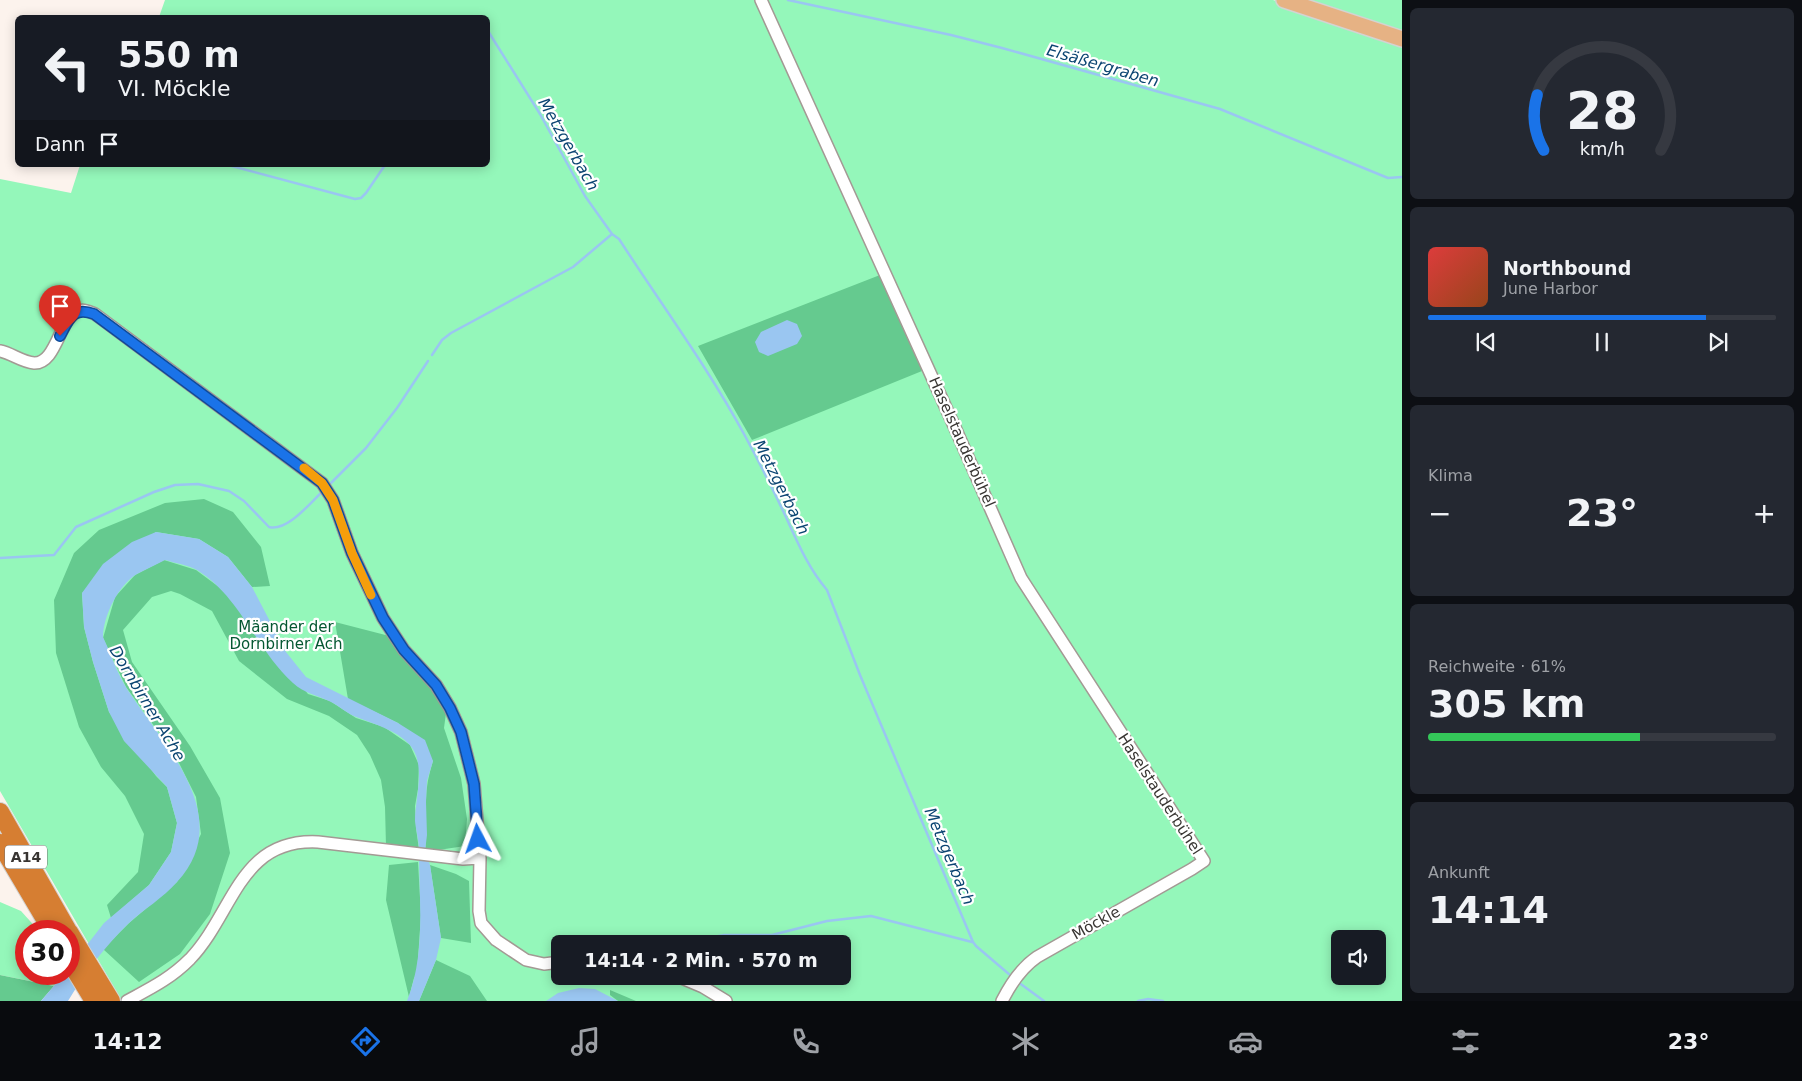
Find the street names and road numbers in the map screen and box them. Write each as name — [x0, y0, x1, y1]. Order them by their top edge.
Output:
street label: Haselstauderbühel — [925, 374, 999, 510]
street label: Haselstauderbühel — [1114, 730, 1206, 858]
road number: A14 — [5, 846, 47, 869]
street label: Möckle — [1069, 902, 1123, 944]

